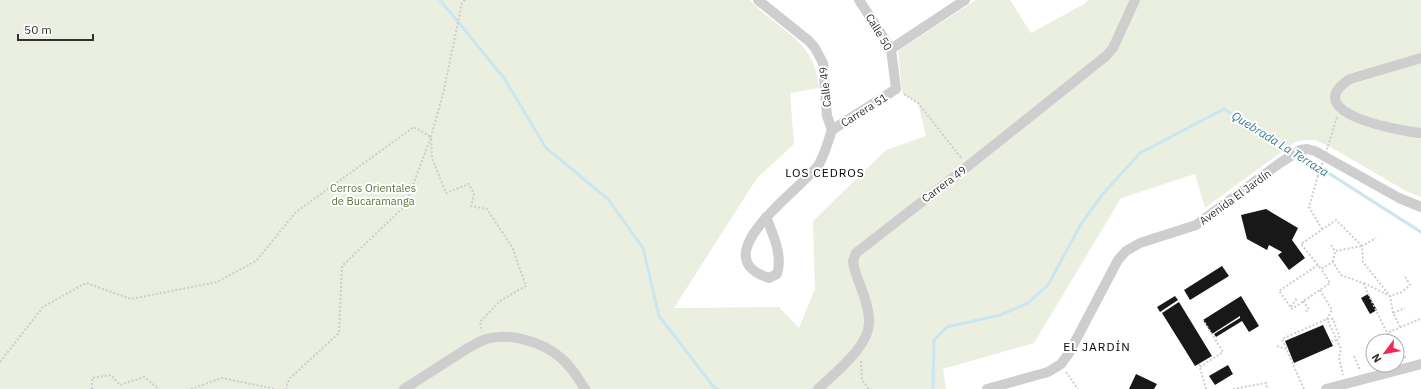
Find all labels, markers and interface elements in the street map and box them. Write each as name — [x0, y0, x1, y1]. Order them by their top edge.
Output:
street label: Calle 50 — [863, 11, 895, 53]
scale bar — [18, 16, 93, 42]
text: 50 m — [24, 22, 52, 37]
street label: Calle 49 — [816, 66, 834, 108]
street label: Carrera 51 — [838, 90, 890, 130]
water label: Quebrada La Terraza — [1229, 108, 1331, 179]
street label: Carrera 49 — [919, 163, 969, 205]
district label: LOS CEDROS — [785, 165, 865, 180]
street label: Avenida El Jardín — [1197, 166, 1273, 228]
park label: Cerros Orientales de Bucaramanga — [330, 181, 416, 208]
north arrow — [1365, 333, 1405, 373]
district label: EL JARDÍN — [1063, 339, 1131, 354]
text: N — [1368, 351, 1385, 365]

